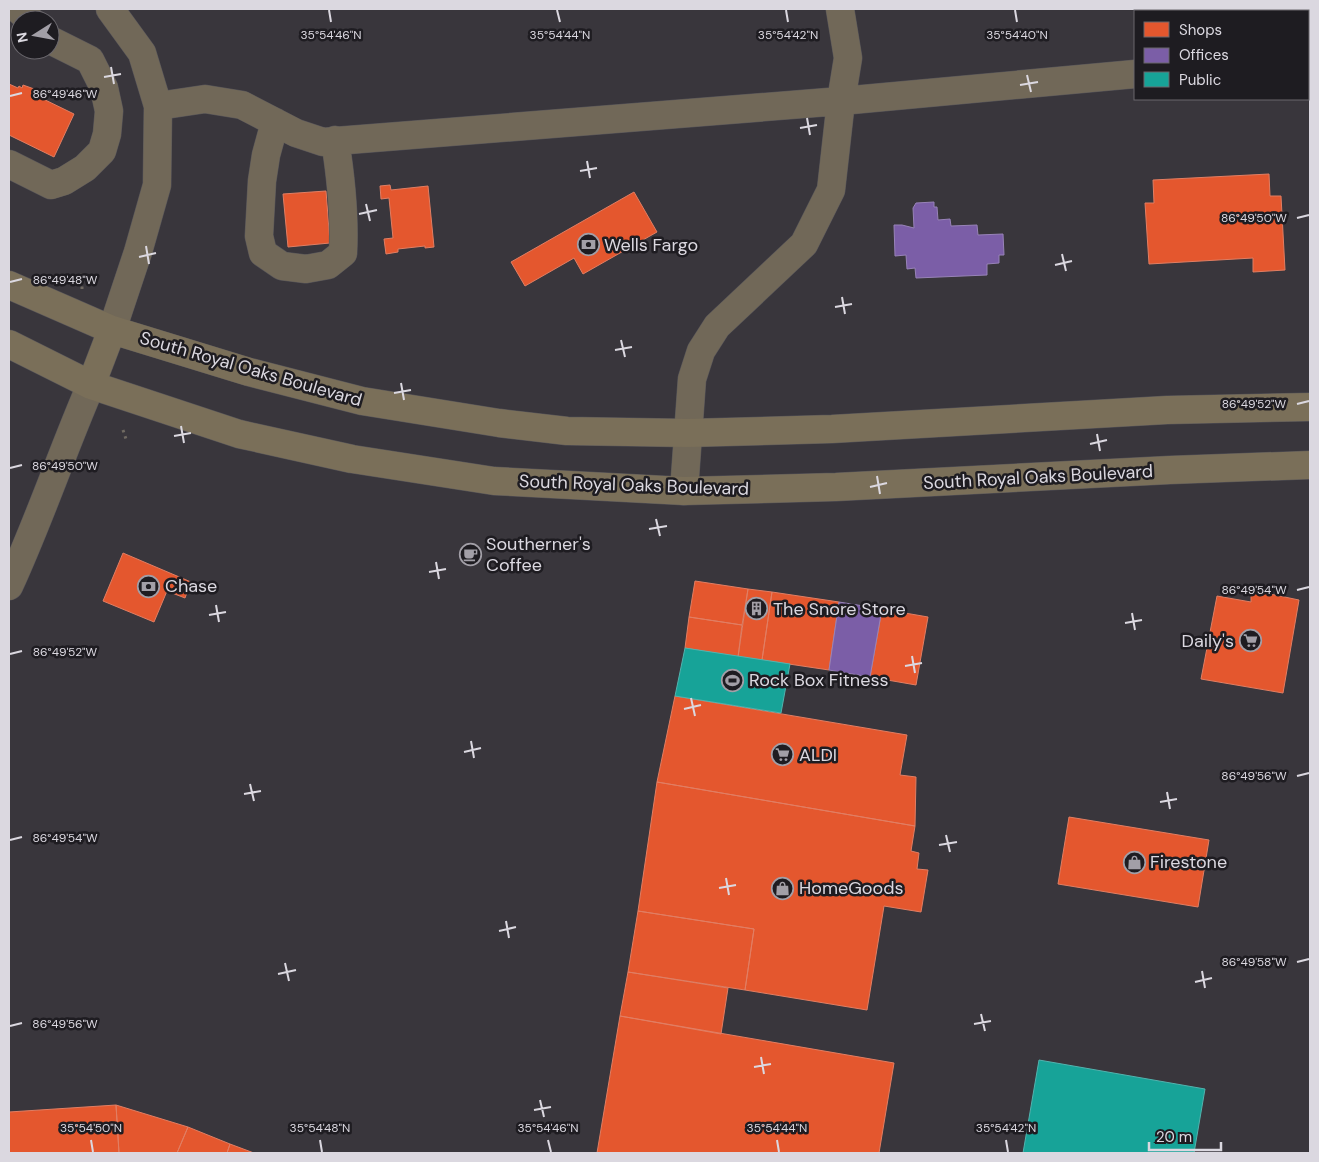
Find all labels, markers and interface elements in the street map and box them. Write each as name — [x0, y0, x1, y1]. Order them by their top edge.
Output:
north arrow — [10, 10, 60, 60]
legend — [1134, 10, 1309, 100]
text: Shops — [1179, 20, 1222, 40]
text: 35°54'46"N — [300, 27, 362, 43]
text: 35°54'44"N — [530, 27, 590, 43]
text: 35°54'42"N — [758, 27, 818, 43]
text: 35°54'40"N — [986, 27, 1048, 43]
text: N — [12, 31, 32, 44]
text: Offices — [1179, 45, 1229, 65]
text: Public — [1179, 70, 1221, 90]
text: 86°49'46"W — [33, 86, 98, 102]
text: 86°49'50"W — [1221, 210, 1287, 226]
bank icon: Wells Fargo — [576, 233, 600, 257]
place label: Wells Fargo — [604, 233, 698, 257]
text: 86°49'48"W — [33, 272, 98, 288]
street label: South Royal Oaks Boulevard — [137, 326, 365, 412]
text: 86°49'52"W — [1222, 396, 1287, 412]
text: 86°49'50"W — [32, 458, 98, 474]
street label: South Royal Oaks Boulevard — [923, 459, 1153, 495]
street label: South Royal Oaks Boulevard — [519, 469, 749, 501]
place label: Southerner's Coffee — [486, 532, 591, 577]
cafe icon: Southerner's Coffee — [458, 542, 482, 566]
bank icon: Chase — [137, 574, 161, 598]
place label: Chase — [165, 574, 217, 598]
text: 86°49'54"W — [1221, 582, 1287, 598]
building icon: The Snore Store — [745, 597, 769, 621]
place label: The Snore Store — [773, 597, 906, 621]
place label: Daily's — [1182, 629, 1234, 653]
supermarket icon: Daily's — [1238, 629, 1262, 653]
text: 86°49'52"W — [33, 644, 98, 660]
sports icon: Rock Box Fitness — [721, 668, 745, 692]
place label: Rock Box Fitness — [749, 668, 888, 692]
supermarket icon: ALDI — [771, 743, 795, 767]
place label: ALDI — [799, 743, 837, 767]
text: 86°49'56"W — [1221, 768, 1287, 784]
text: 86°49'54"W — [32, 830, 98, 846]
shop icon: Firestone — [1122, 850, 1146, 874]
place label: Firestone — [1150, 850, 1227, 874]
shop icon: HomeGoods — [771, 876, 795, 900]
place label: HomeGoods — [799, 876, 904, 900]
text: 86°49'58"W — [1221, 954, 1287, 970]
text: 86°49'56"W — [32, 1016, 98, 1032]
text: 35°54'50"N — [60, 1120, 122, 1136]
text: 35°54'48"N — [290, 1120, 350, 1136]
text: 35°54'46"N — [517, 1120, 579, 1136]
text: 35°54'44"N — [747, 1120, 807, 1136]
text: 35°54'42"N — [976, 1120, 1036, 1136]
scale bar — [1149, 1120, 1222, 1152]
text: 20 m — [1156, 1127, 1192, 1147]

